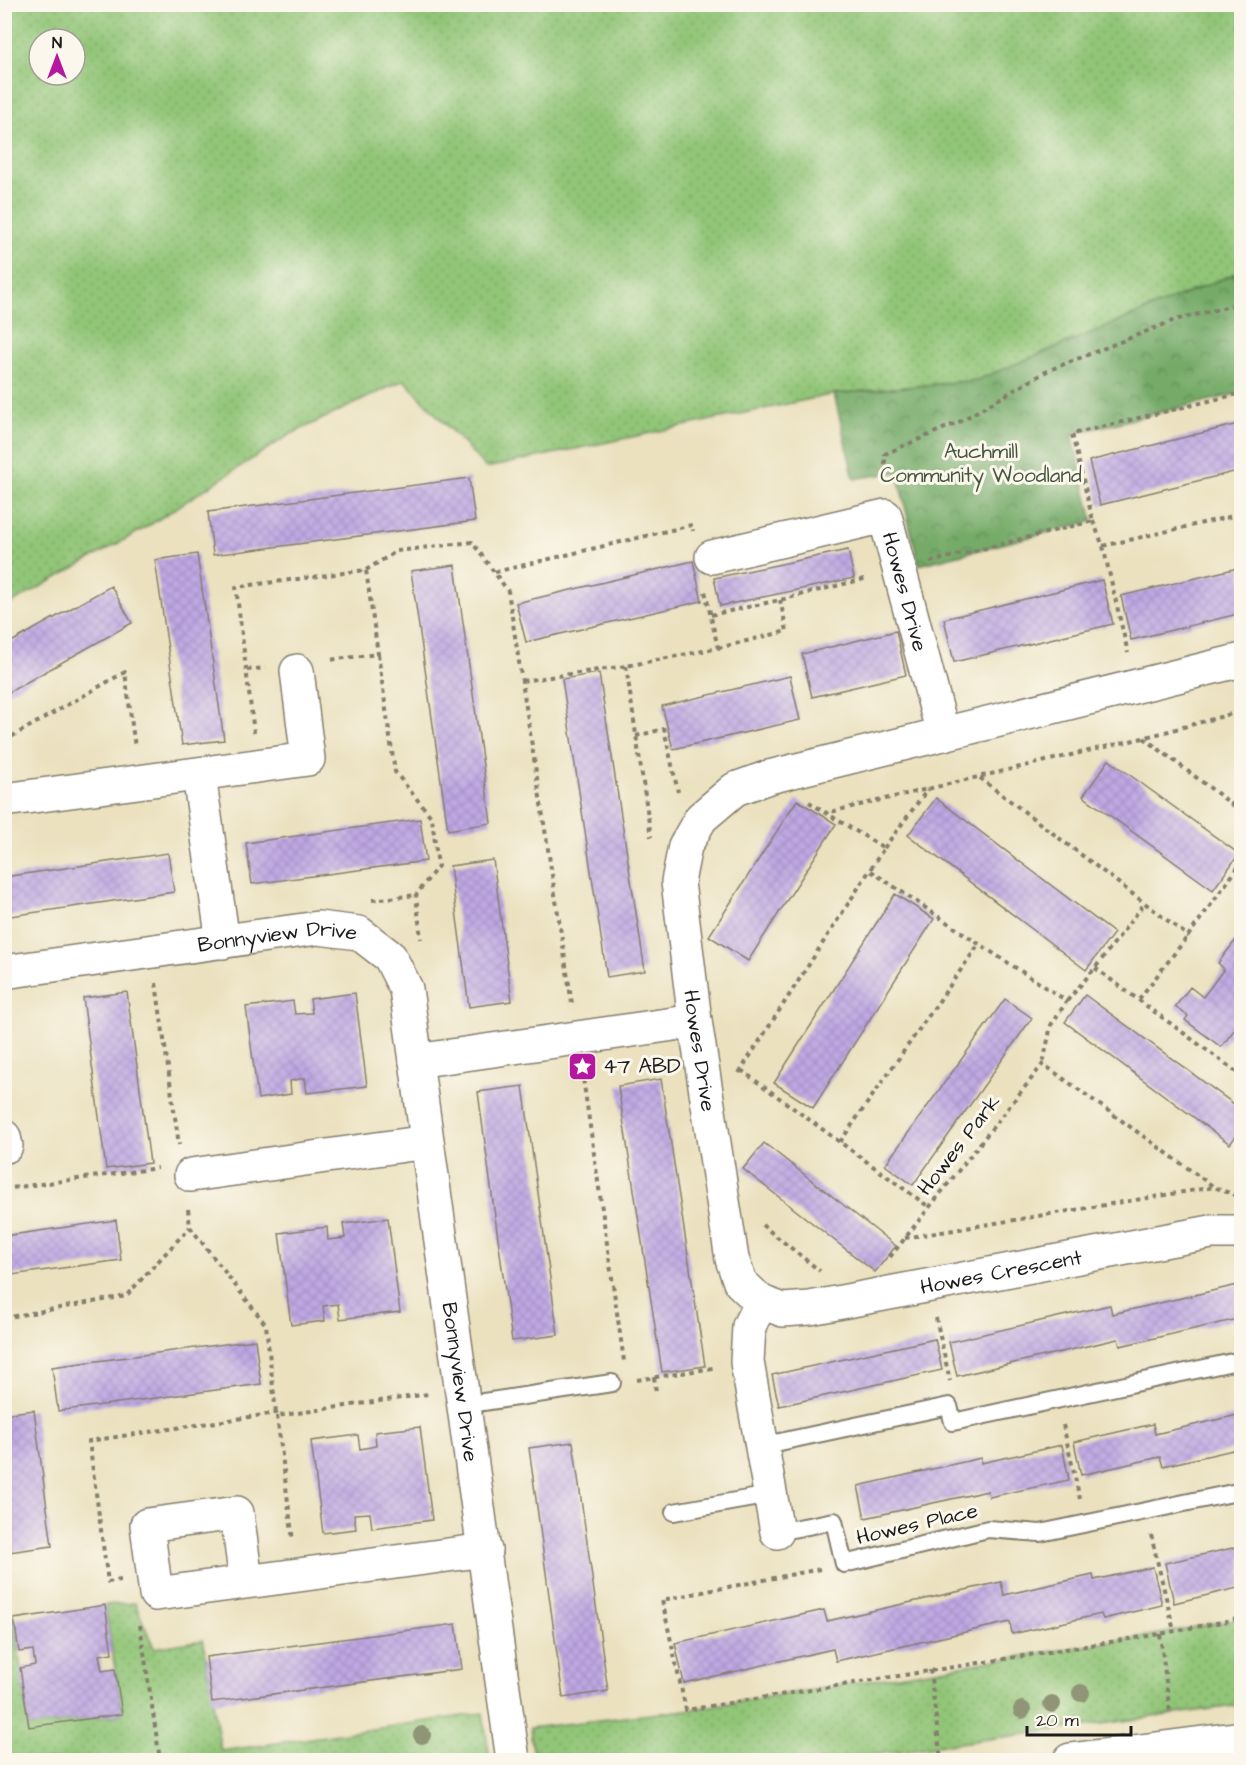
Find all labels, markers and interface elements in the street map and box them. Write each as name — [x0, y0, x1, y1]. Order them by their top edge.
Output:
north arrow — [27, 27, 87, 87]
text: N — [52, 32, 62, 54]
park label: Auchmill Community Woodland — [880, 437, 1082, 492]
street label: Howes Drive — [875, 529, 935, 655]
street label: Bonnyview Drive — [196, 913, 359, 959]
street label: Howes Drive — [677, 988, 723, 1113]
place icon: 47 ABD — [566, 1050, 598, 1082]
place label: 47 ABD — [603, 1052, 681, 1081]
street label: Howes Park — [911, 1089, 1008, 1201]
street label: Howes Crescent — [918, 1242, 1085, 1301]
street label: Bonnyview Drive — [435, 1300, 486, 1464]
street label: Howes Place — [853, 1496, 981, 1552]
scale bar — [1027, 1699, 1130, 1737]
text: 20 m — [1036, 1708, 1079, 1733]

